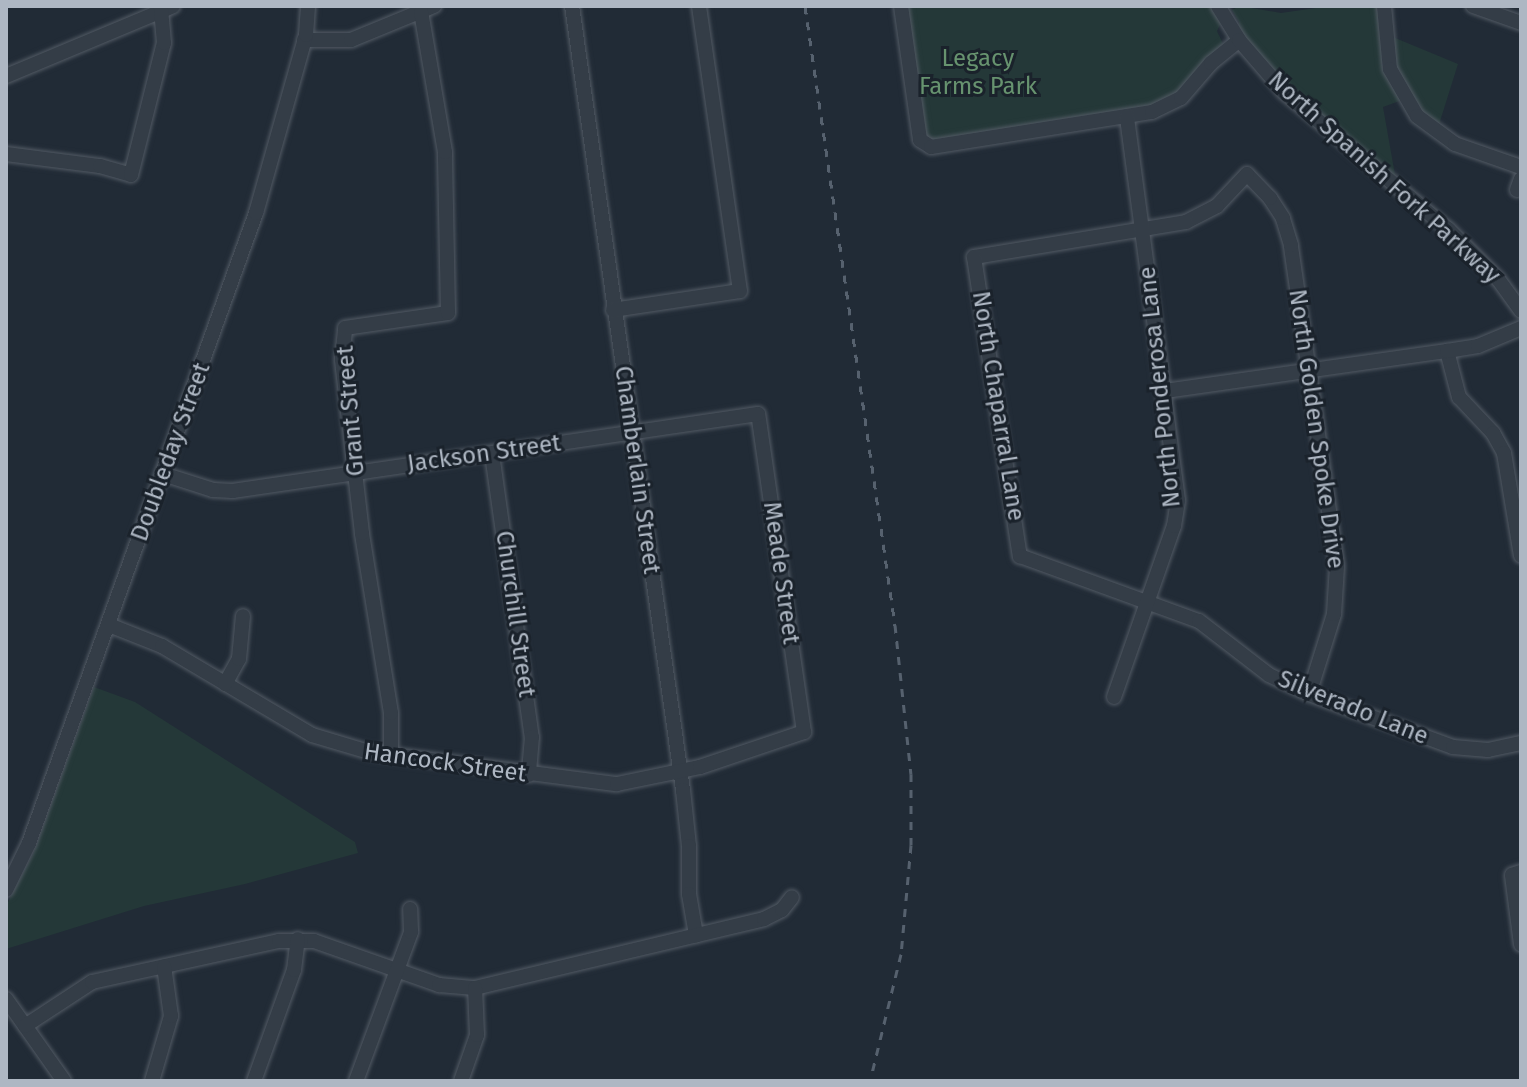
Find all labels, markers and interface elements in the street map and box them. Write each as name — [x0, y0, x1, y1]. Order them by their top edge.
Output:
park label: Legacy Farms Park — [919, 45, 1037, 101]
street label: North Spanish Fork Parkway — [1262, 66, 1506, 290]
street label: North Ponderosa Lane — [1133, 265, 1187, 509]
street label: North Golden Spoke Drive — [1282, 287, 1350, 571]
street label: North Chaparral Lane — [966, 289, 1030, 523]
street label: Grant Street — [331, 345, 371, 477]
street label: Doubleday Street — [125, 359, 217, 545]
street label: Chamberlain Street — [608, 364, 666, 576]
street label: Jackson Street — [405, 429, 563, 479]
street label: Meade Street — [757, 500, 805, 646]
street label: Churchill Street — [489, 529, 541, 699]
street label: Silverado Lane — [1274, 665, 1432, 751]
street label: Hancock Street — [362, 737, 528, 789]

